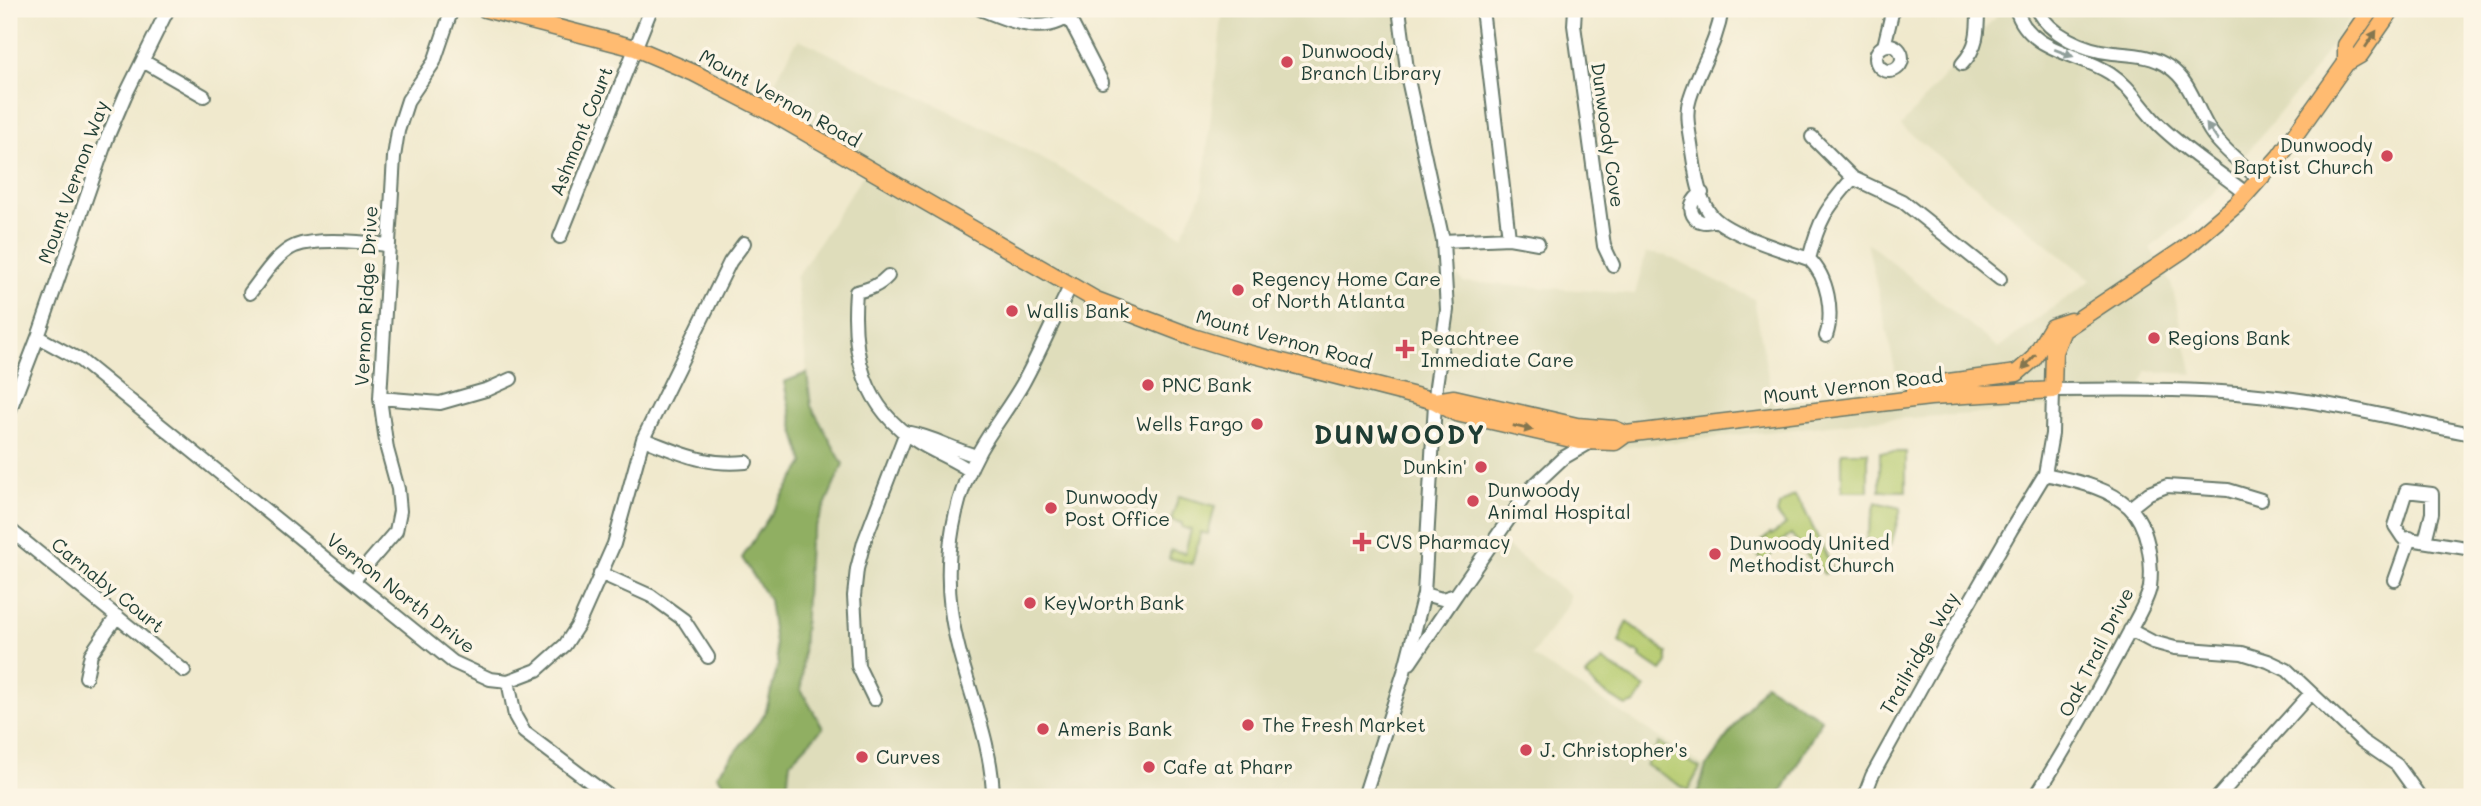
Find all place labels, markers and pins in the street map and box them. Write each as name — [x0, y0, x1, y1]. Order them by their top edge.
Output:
place label: Dunwoody Branch Library — [1301, 38, 1441, 85]
marker: Dunwoody Branch Library — [1279, 54, 1295, 70]
place label: Dunwoody Baptist Church — [2234, 132, 2373, 179]
marker: Dunwoody Baptist Church — [2379, 148, 2395, 164]
place label: Regency Home Care of North Atlanta — [1252, 266, 1441, 313]
marker: Regency Home Care of North Atlanta — [1230, 282, 1246, 298]
place label: Wallis Bank — [1026, 298, 1129, 323]
marker: Wallis Bank — [1004, 303, 1020, 319]
place label: Peachtree Immediate Care — [1421, 325, 1574, 372]
place label: Regions Bank — [2168, 325, 2290, 350]
marker: Regions Bank — [2146, 330, 2162, 346]
marker: Peachtree Immediate Care — [1395, 339, 1415, 359]
place label: PNC Bank — [1162, 372, 1252, 397]
marker: PNC Bank — [1140, 377, 1156, 393]
place label: Wells Fargo — [1135, 411, 1243, 436]
marker: Wells Fargo — [1249, 416, 1265, 432]
place label: Dunkin' — [1402, 454, 1467, 479]
marker: Dunkin' — [1473, 459, 1489, 475]
place label: Dunwoody Animal Hospital — [1487, 477, 1631, 524]
place label: Dunwoody Post Office — [1065, 484, 1170, 531]
marker: Dunwoody Animal Hospital — [1465, 493, 1481, 509]
marker: Dunwoody Post Office — [1043, 500, 1059, 516]
place label: CVS Pharmacy — [1376, 529, 1510, 554]
place label: Dunwoody United Methodist Church — [1729, 530, 1894, 577]
marker: CVS Pharmacy — [1354, 534, 1370, 550]
marker: Dunwoody United Methodist Church — [1707, 546, 1723, 562]
place label: KeyWorth Bank — [1044, 590, 1184, 615]
marker: KeyWorth Bank — [1022, 595, 1038, 611]
place label: The Fresh Market — [1262, 712, 1426, 737]
place label: Ameris Bank — [1057, 716, 1172, 741]
marker: The Fresh Market — [1240, 717, 1256, 733]
marker: Ameris Bank — [1035, 721, 1051, 737]
place label: J. Christopher's — [1540, 737, 1688, 762]
marker: J. Christopher's — [1518, 742, 1534, 758]
place label: Curves — [876, 744, 941, 769]
marker: Curves — [854, 749, 870, 765]
place label: Cafe at Pharr — [1163, 754, 1293, 779]
marker: Cafe at Pharr — [1141, 759, 1157, 775]

